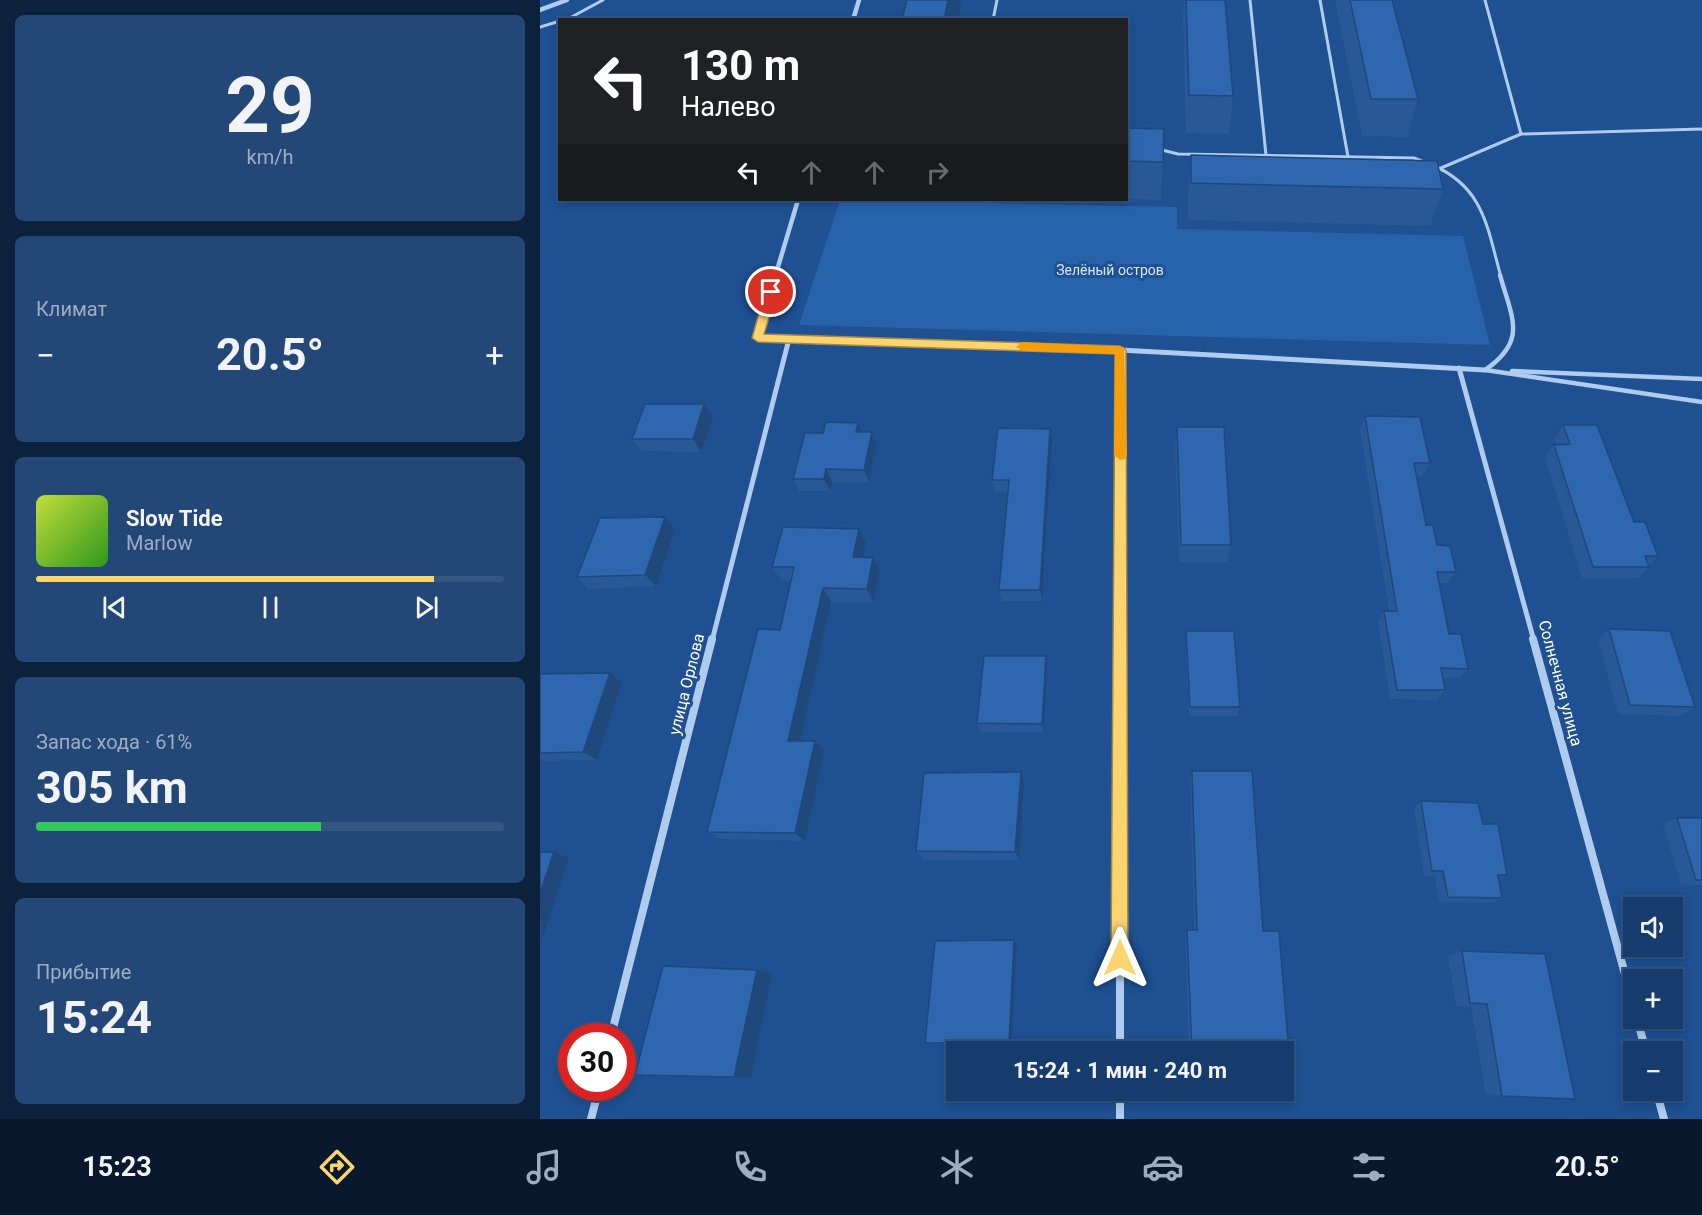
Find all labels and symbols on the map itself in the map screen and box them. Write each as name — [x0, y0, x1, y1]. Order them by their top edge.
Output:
park label: Зелёный остров — [1056, 262, 1164, 278]
pin — [745, 266, 796, 317]
street label: Солнечная улица — [1535, 618, 1586, 748]
street label: улица Орлова — [665, 631, 708, 737]
position arrow — [1088, 926, 1152, 990]
speed limit sign: 30 — [558, 1023, 636, 1101]

